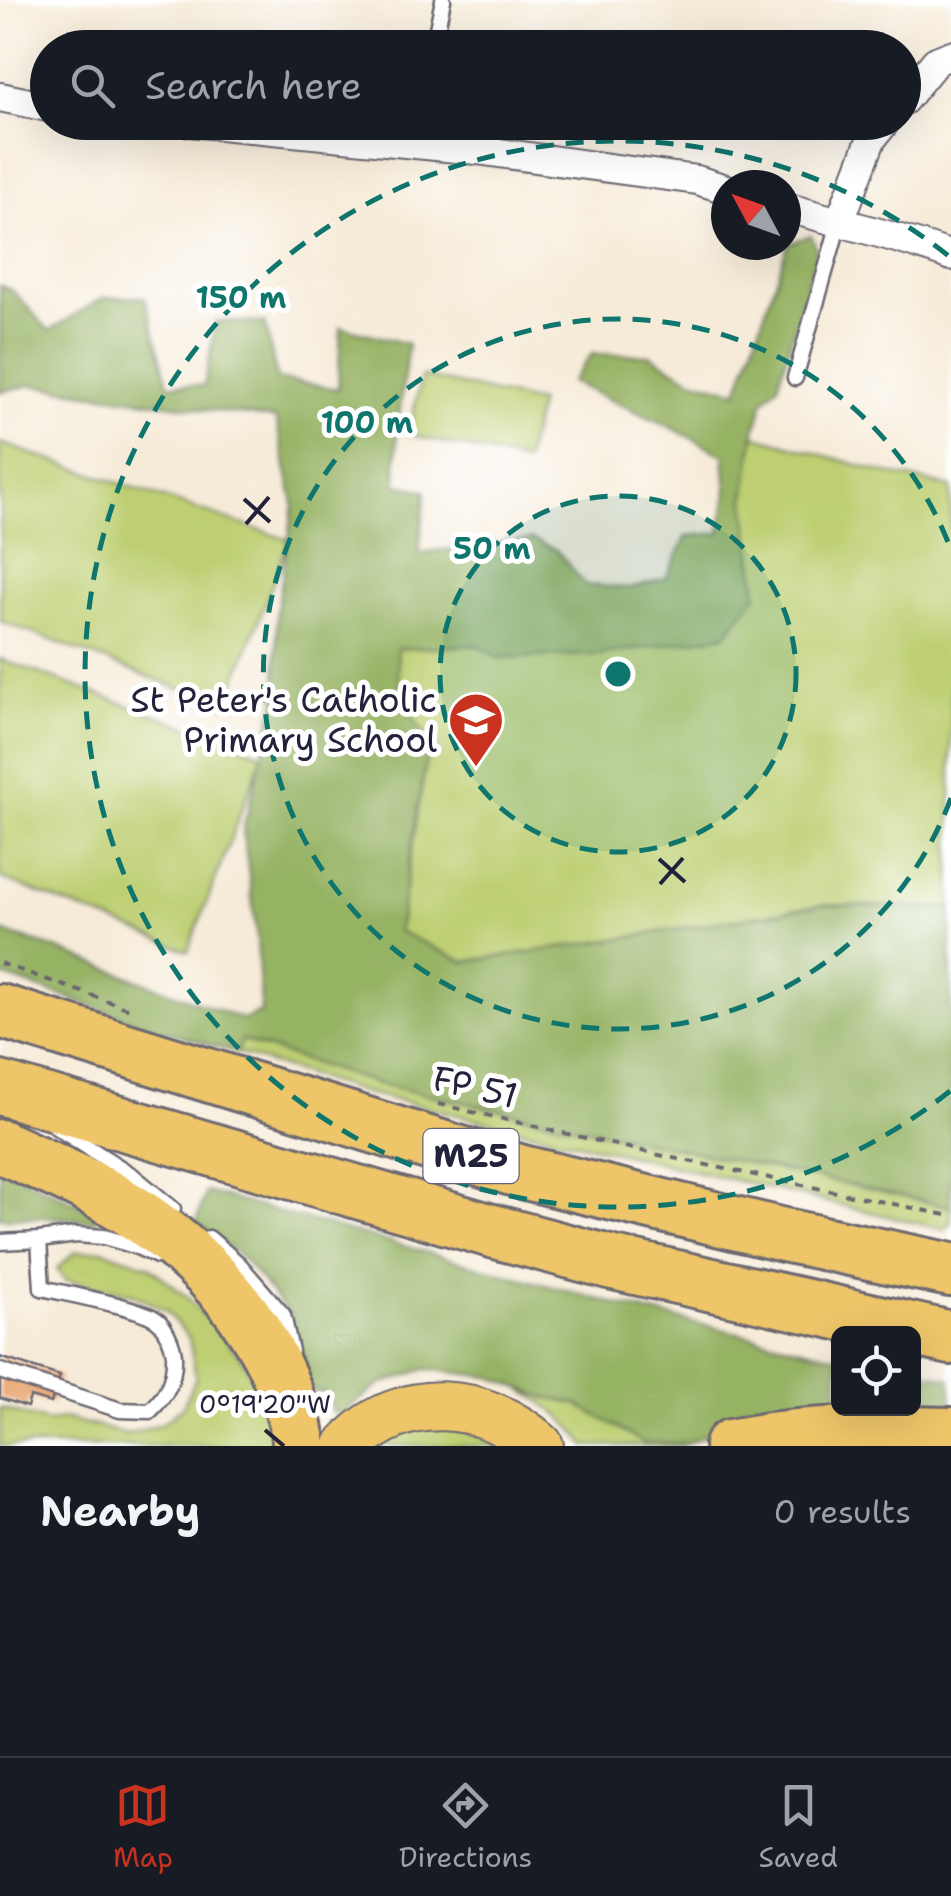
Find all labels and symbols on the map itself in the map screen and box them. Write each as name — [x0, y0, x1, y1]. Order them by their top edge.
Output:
north arrow — [711, 170, 801, 260]
text: 150 m — [196, 277, 286, 318]
text: 100 m — [321, 402, 413, 443]
text: 50 m — [453, 528, 531, 569]
centre of rings — [600, 656, 636, 692]
place label: St Peter's Catholic Primary School — [130, 676, 437, 763]
school or university icon: St Peter's Catholic Primary School — [446, 690, 506, 769]
street label: FP 51 — [428, 1054, 522, 1119]
road number: M25 — [424, 1129, 518, 1183]
text: 0°19'20"W — [199, 1387, 331, 1421]

